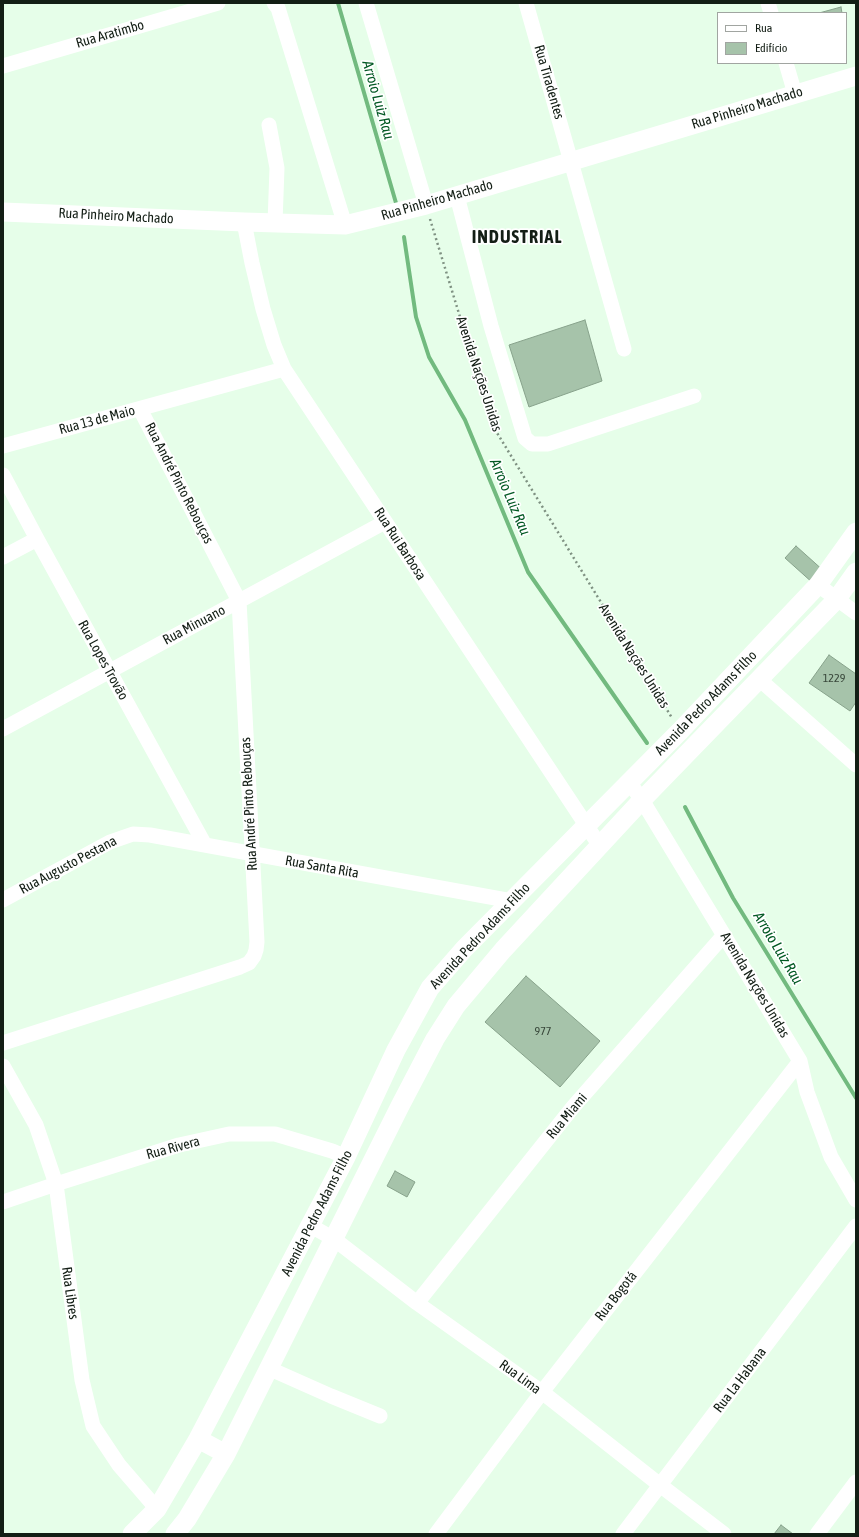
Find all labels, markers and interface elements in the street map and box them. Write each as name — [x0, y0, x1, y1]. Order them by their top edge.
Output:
legend — [717, 12, 847, 64]
street label: Rua Aratimbo — [74, 16, 146, 52]
text: Rua — [755, 21, 772, 35]
text: Edifício — [755, 41, 787, 55]
street label: Rua Tiradentes — [530, 43, 568, 121]
water label: Arroio Luiz Rau — [358, 59, 398, 141]
street label: Rua Pinheiro Machado — [689, 83, 805, 133]
street label: Rua Pinheiro Machado — [379, 176, 495, 224]
street label: Rua Pinheiro Machado — [58, 205, 174, 227]
district label: INDUSTRIAL — [472, 226, 562, 248]
street label: Avenida Nações Unidas — [452, 314, 506, 434]
street label: Rua 13 de Maio — [57, 402, 137, 438]
street label: Rua André Pinto Rebouças — [141, 420, 217, 546]
water label: Arroio Luiz Rau — [486, 456, 534, 538]
street label: Rua Rui Barbosa — [370, 505, 430, 583]
street label: Avenida Nações Unidas — [595, 601, 673, 711]
street label: Rua Minuano — [160, 602, 228, 648]
street label: Rua Lopes Trovão — [74, 617, 132, 703]
street label: Avenida Pedro Adams Filho — [652, 647, 760, 759]
house number: 1229 — [823, 671, 845, 685]
street label: Rua André Pinto Rebouças — [237, 737, 261, 871]
street label: Rua Augusto Pestana — [16, 832, 120, 898]
street label: Rua Santa Rita — [284, 852, 360, 882]
street label: Avenida Pedro Adams Filho — [426, 879, 534, 993]
water label: Arroio Luiz Rau — [749, 909, 807, 987]
street label: Avenida Nações Unidas — [717, 929, 793, 1041]
house number: 977 — [535, 1024, 551, 1038]
street label: Rua Miami — [543, 1090, 591, 1142]
street label: Rua Rivera — [144, 1133, 202, 1163]
street label: Avenida Pedro Adams Filho — [278, 1147, 356, 1279]
street label: Rua Libres — [58, 1266, 82, 1320]
street label: Rua Bogotá — [591, 1268, 641, 1324]
street label: Rua La Habana — [710, 1344, 770, 1416]
street label: Rua Lima — [496, 1356, 544, 1398]

